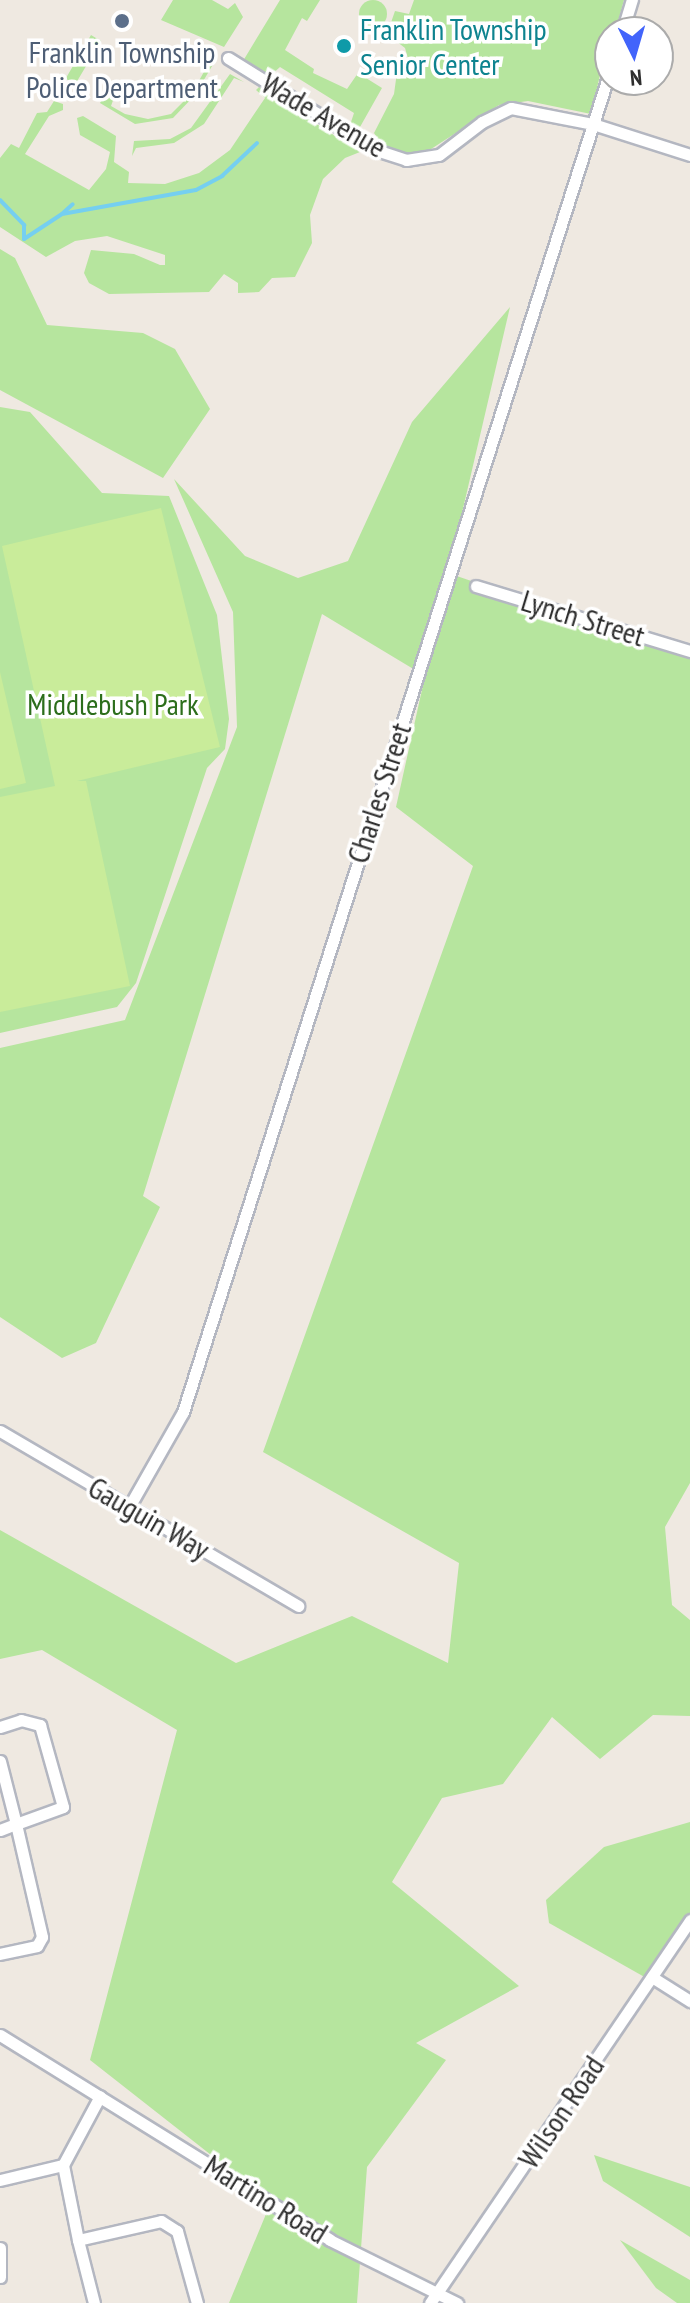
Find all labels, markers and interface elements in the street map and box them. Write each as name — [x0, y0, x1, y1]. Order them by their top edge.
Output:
place label: Franklin Township Senior Center — [360, 11, 547, 82]
marker: Franklin Township Police Department — [113, 12, 131, 30]
north arrow — [594, 16, 674, 96]
place label: Franklin Township Police Department — [26, 34, 218, 104]
marker: Franklin Township Senior Center — [335, 37, 353, 55]
text: N — [629, 63, 643, 92]
street label: Wade Avenue — [255, 65, 393, 165]
street label: Lynch Street — [517, 582, 649, 654]
park label: Middlebush Park — [27, 686, 199, 722]
street label: Charles Street — [339, 718, 419, 868]
street label: Gauguin Way — [82, 1469, 216, 1567]
street label: Wilson Road — [510, 2049, 612, 2175]
street label: Martino Road — [198, 2147, 334, 2251]

